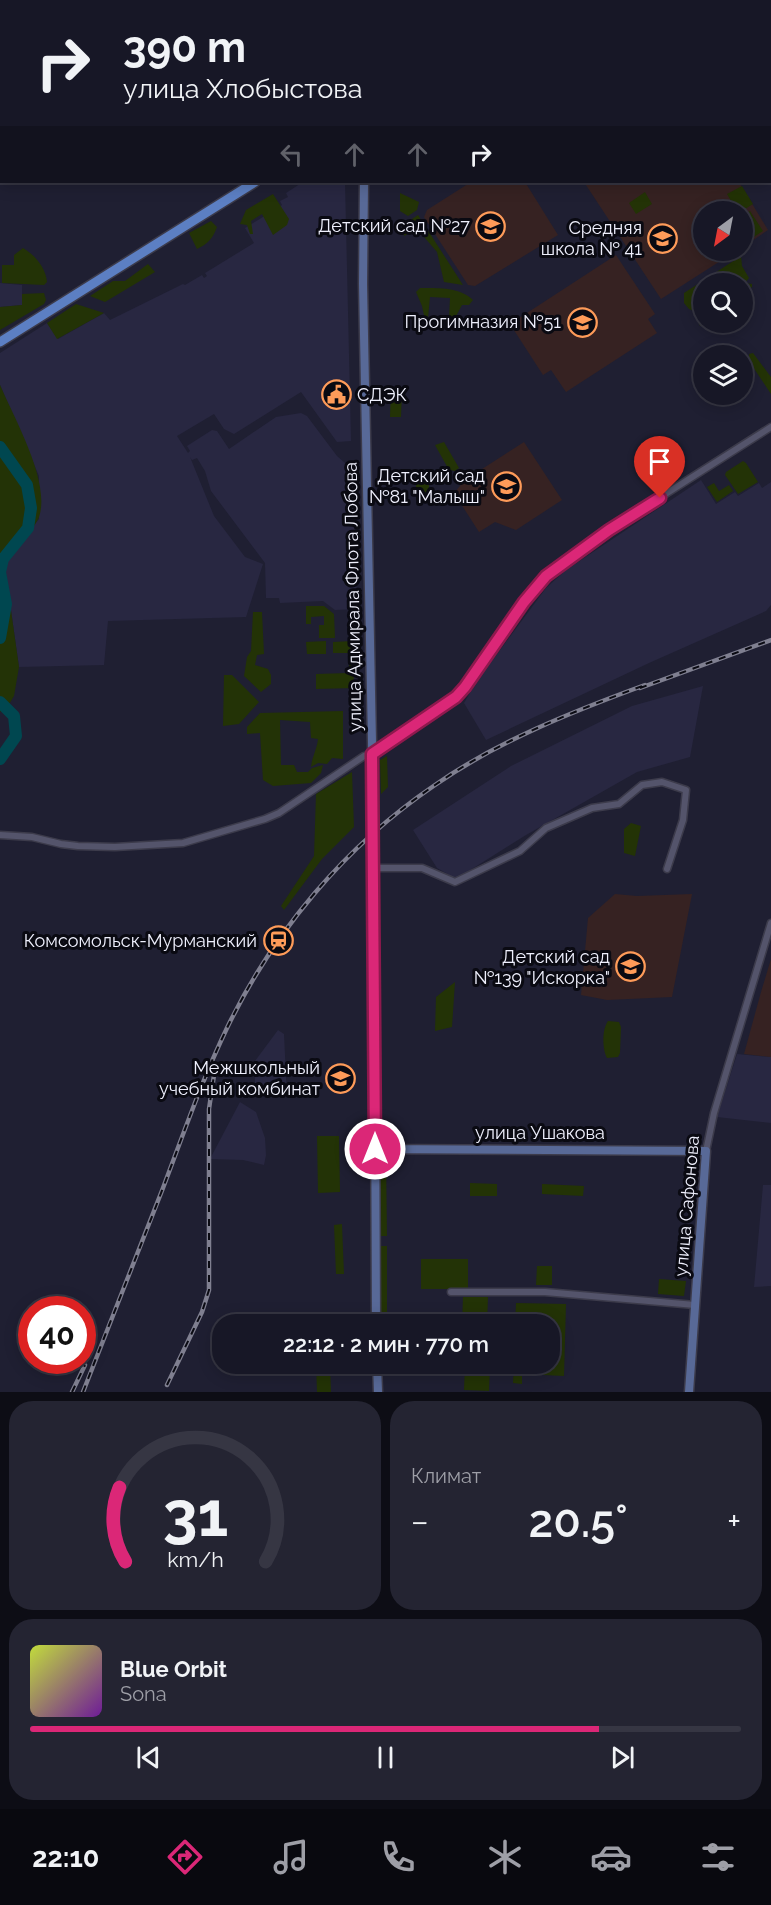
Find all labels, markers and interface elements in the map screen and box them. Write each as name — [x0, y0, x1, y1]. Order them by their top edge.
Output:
text: 390 m — [123, 23, 246, 72]
icon: right — [24, 24, 102, 102]
text: улица Хлобыстова — [123, 73, 362, 104]
icon: left — [275, 138, 308, 171]
icon: ahead — [338, 138, 371, 171]
icon: ahead — [401, 138, 434, 171]
icon: right — [464, 138, 497, 171]
north arrow — [693, 201, 753, 261]
map controls — [693, 201, 753, 405]
school or university icon: Детский сад №27 — [475, 210, 507, 242]
place label: Детский сад №27 — [318, 215, 470, 236]
place label: Средняя школа № 41 — [541, 217, 642, 259]
school or university icon: Средняя школа № 41 — [647, 222, 679, 254]
button: search — [693, 273, 753, 333]
school or university icon: Прогимназия №51 — [566, 306, 598, 338]
place label: Прогимназия №51 — [405, 311, 561, 332]
button: layers — [693, 345, 753, 405]
public building icon: СДЭК — [320, 379, 352, 411]
place label: СДЭК — [357, 384, 407, 405]
pin — [634, 436, 685, 498]
icon: arrive — [643, 445, 676, 478]
street label: улица Адмирала Флота Лобова — [340, 462, 365, 732]
place label: Детский сад №81 "Малыш" — [369, 465, 485, 507]
school or university icon: Детский сад №81 "Малыш" — [490, 470, 522, 502]
station icon: Комсомольск-Мурманский — [262, 925, 294, 957]
place label: Комсомольск-Мурманский — [24, 930, 257, 951]
place label: Детский сад №139 "Искорка" — [474, 946, 610, 988]
school or university icon: Детский сад №139 "Искорка" — [615, 951, 647, 983]
place label: Межшкольный учебный комбинат — [159, 1057, 320, 1099]
school or university icon: Межшкольный учебный комбинат — [325, 1062, 357, 1094]
position arrow — [343, 1117, 407, 1181]
street label: улица Ушакова — [475, 1122, 605, 1143]
street label: улица Сафонова — [670, 1135, 703, 1277]
speed limit sign: 40 — [18, 1296, 96, 1374]
text: 22:12 · 2 мин · 770 m — [283, 1331, 489, 1357]
text: Климат — [411, 1464, 481, 1488]
text: 31 — [162, 1477, 228, 1551]
text: 20.5° — [528, 1495, 628, 1548]
text: − — [411, 1502, 429, 1541]
text: + — [727, 1502, 741, 1541]
text: km/h — [167, 1548, 223, 1573]
text: Blue Orbit — [120, 1656, 227, 1682]
text: Sona — [120, 1682, 167, 1706]
icon: previous — [132, 1741, 165, 1774]
icon: pause — [369, 1741, 402, 1774]
icon: next — [606, 1741, 639, 1774]
icon: directions — [164, 1836, 206, 1878]
icon: music — [270, 1836, 312, 1878]
icon: phone — [377, 1836, 419, 1878]
icon: climate — [484, 1836, 526, 1878]
icon: car — [590, 1836, 632, 1878]
icon: filters — [697, 1836, 739, 1878]
text: 22:10 — [32, 1842, 99, 1873]

